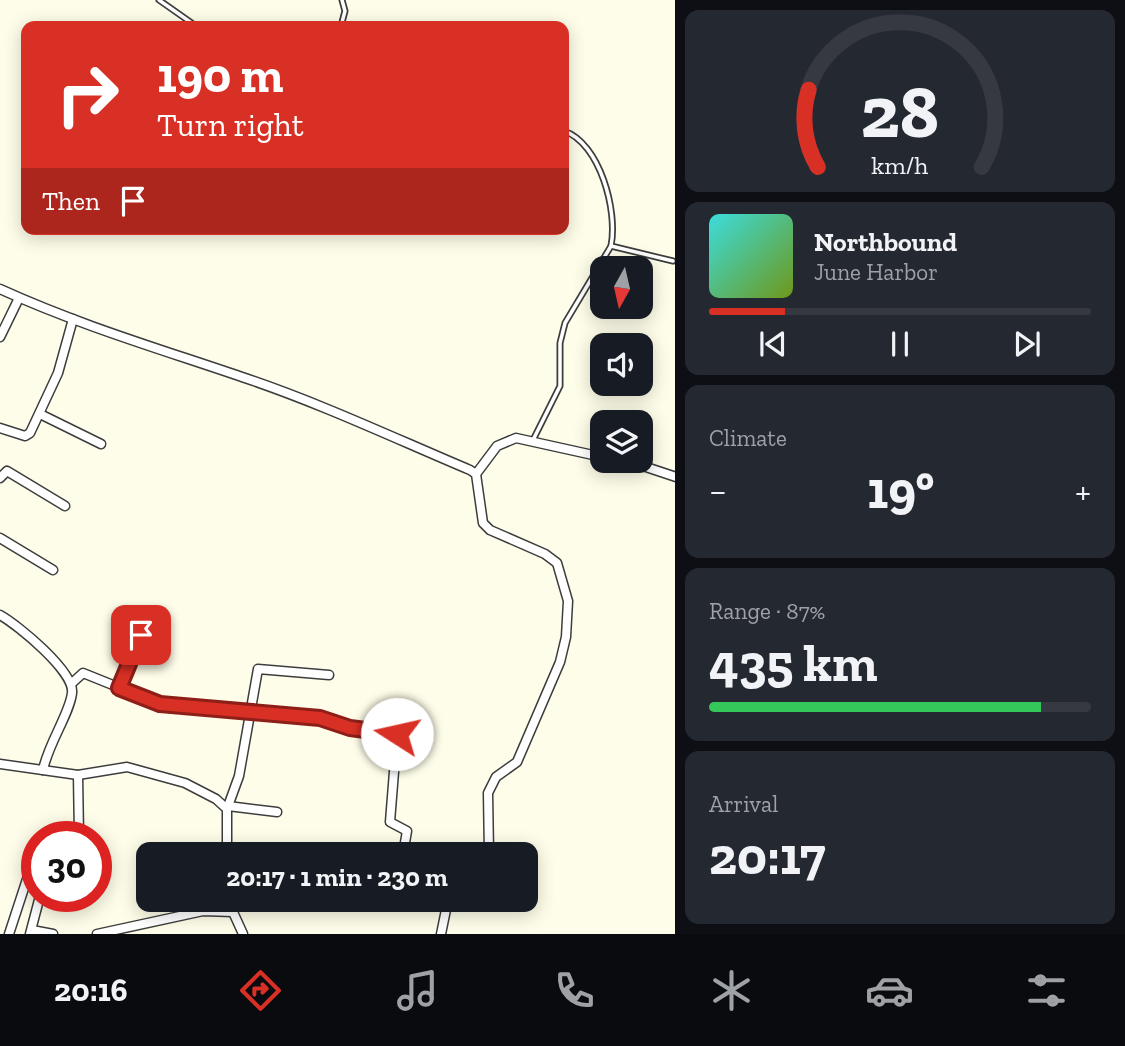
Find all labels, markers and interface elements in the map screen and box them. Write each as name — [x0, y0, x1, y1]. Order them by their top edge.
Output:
text: 190 m — [157, 46, 283, 105]
icon: right — [42, 49, 133, 140]
text: 28 — [861, 68, 939, 156]
text: Turn right — [157, 106, 304, 144]
text: km/h — [871, 150, 929, 180]
icon: arrive — [114, 182, 152, 220]
text: Then — [42, 185, 100, 217]
text: Northbound — [814, 226, 957, 258]
north arrow — [590, 256, 653, 318]
map controls — [590, 256, 653, 473]
text: June Harbor — [814, 258, 938, 286]
icon: previous — [754, 325, 792, 363]
icon: pause — [881, 325, 919, 363]
icon: next — [1008, 325, 1046, 363]
button: sound — [590, 333, 653, 396]
button: layers — [590, 410, 653, 473]
text: Climate — [709, 424, 787, 452]
text: 19° — [867, 459, 934, 521]
text: − — [709, 468, 727, 514]
text: + — [1075, 468, 1091, 514]
text: Range · 87% — [709, 597, 825, 625]
pin — [111, 605, 171, 665]
icon: arrive — [122, 616, 160, 654]
text: 435 km — [709, 632, 878, 694]
position arrow — [360, 697, 434, 771]
text: Arrival — [709, 790, 778, 818]
speed limit sign: 30 — [21, 821, 112, 912]
text: 20:17 — [709, 825, 825, 887]
text: 20:17 · 1 min · 230 m — [226, 861, 448, 893]
icon: directions — [236, 966, 285, 1015]
icon: music — [393, 966, 442, 1015]
icon: phone — [550, 966, 599, 1015]
icon: climate — [707, 966, 756, 1015]
icon: car — [865, 966, 914, 1015]
icon: filters — [1022, 966, 1071, 1015]
text: 20:16 — [54, 971, 128, 1009]

